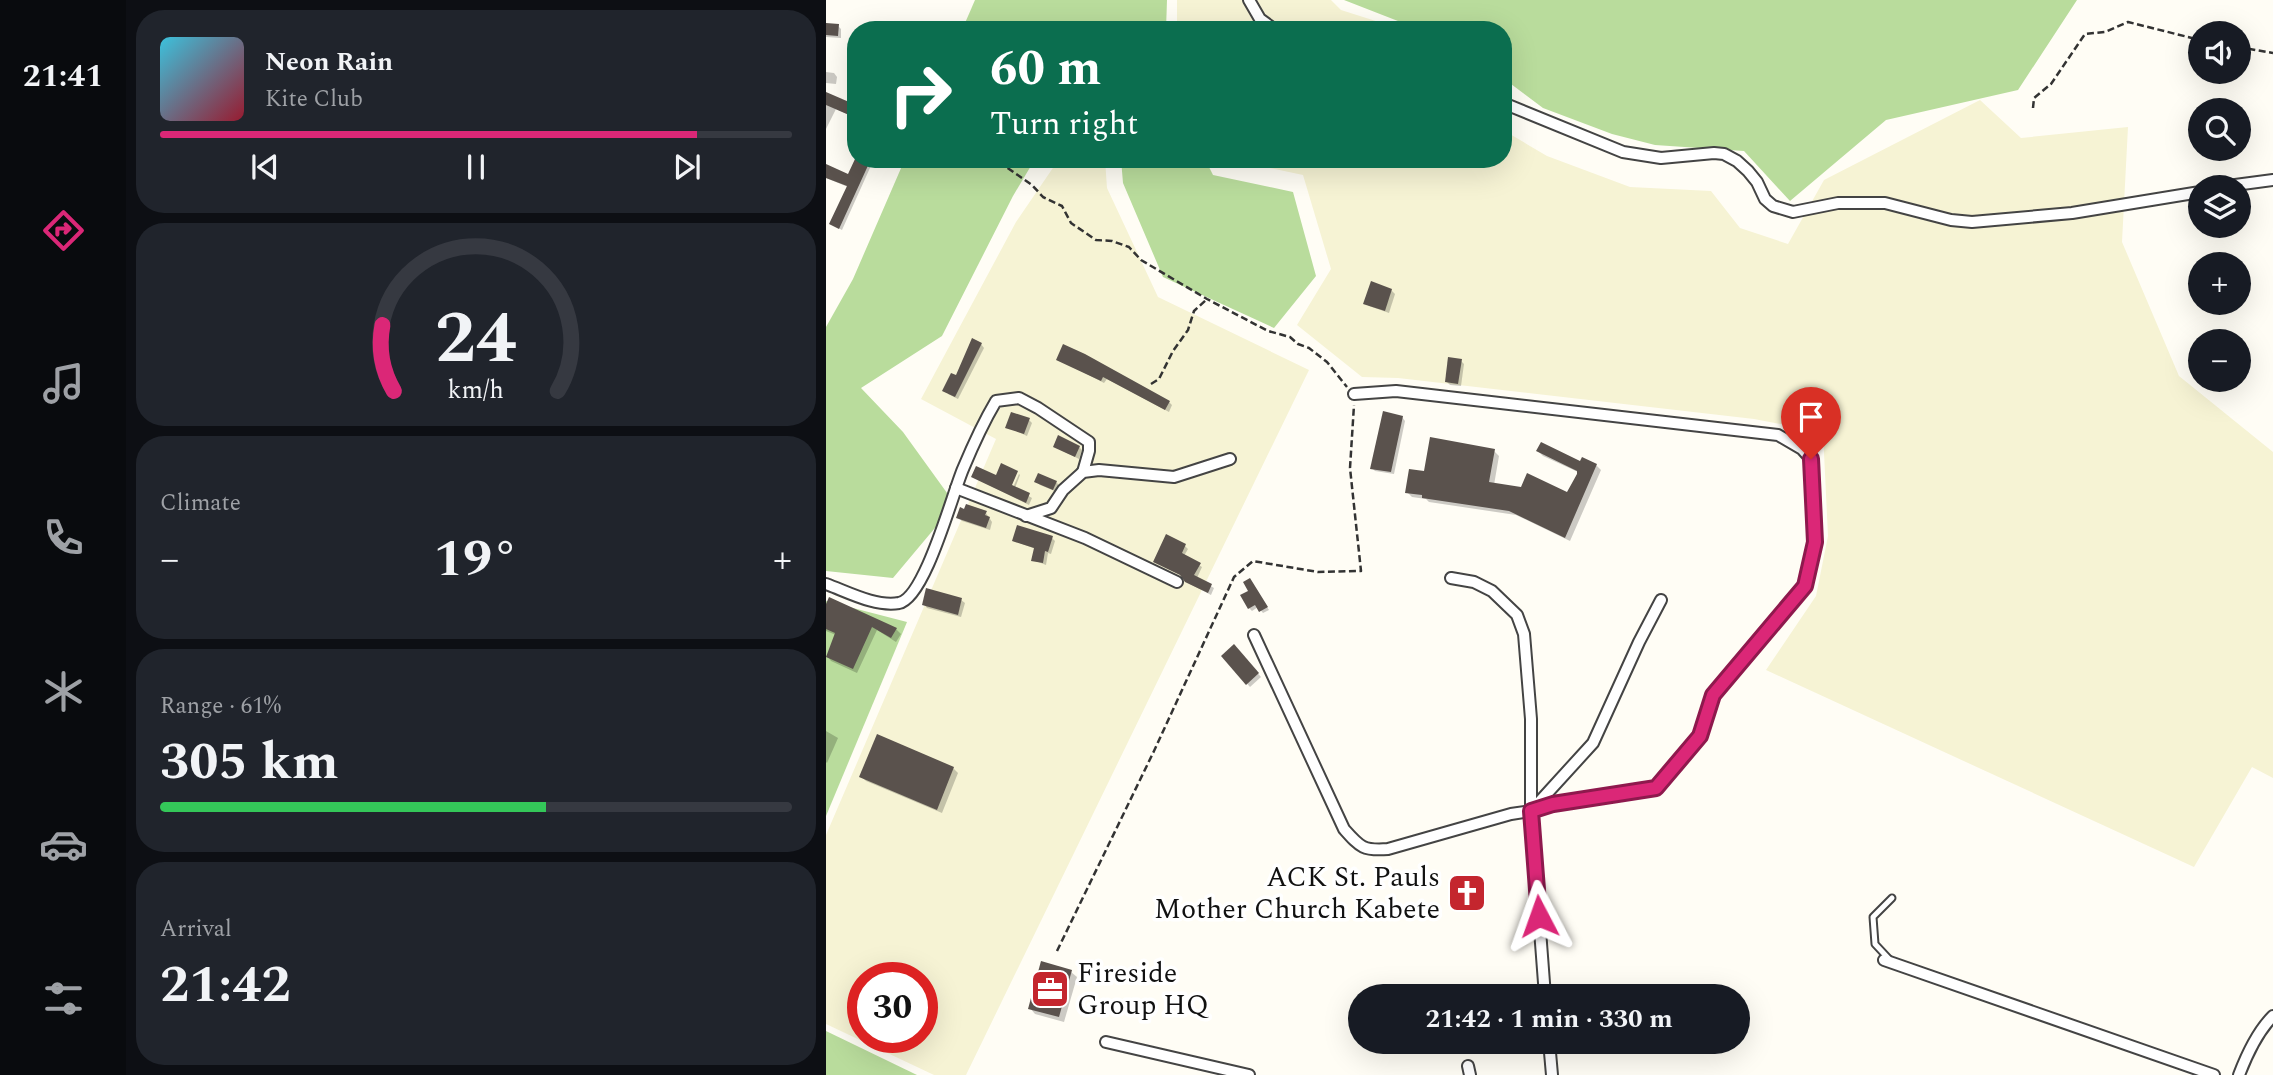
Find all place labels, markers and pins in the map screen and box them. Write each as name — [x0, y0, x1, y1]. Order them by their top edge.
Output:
pin — [1781, 387, 1841, 459]
place label: ACK St. Pauls Mother Church Kabete — [1154, 856, 1440, 931]
church icon: ACK St. Pauls Mother Church Kabete — [1446, 872, 1488, 914]
place label: Fireside Group HQ — [1077, 952, 1209, 1027]
office icon: Fireside Group HQ — [1029, 968, 1071, 1010]

